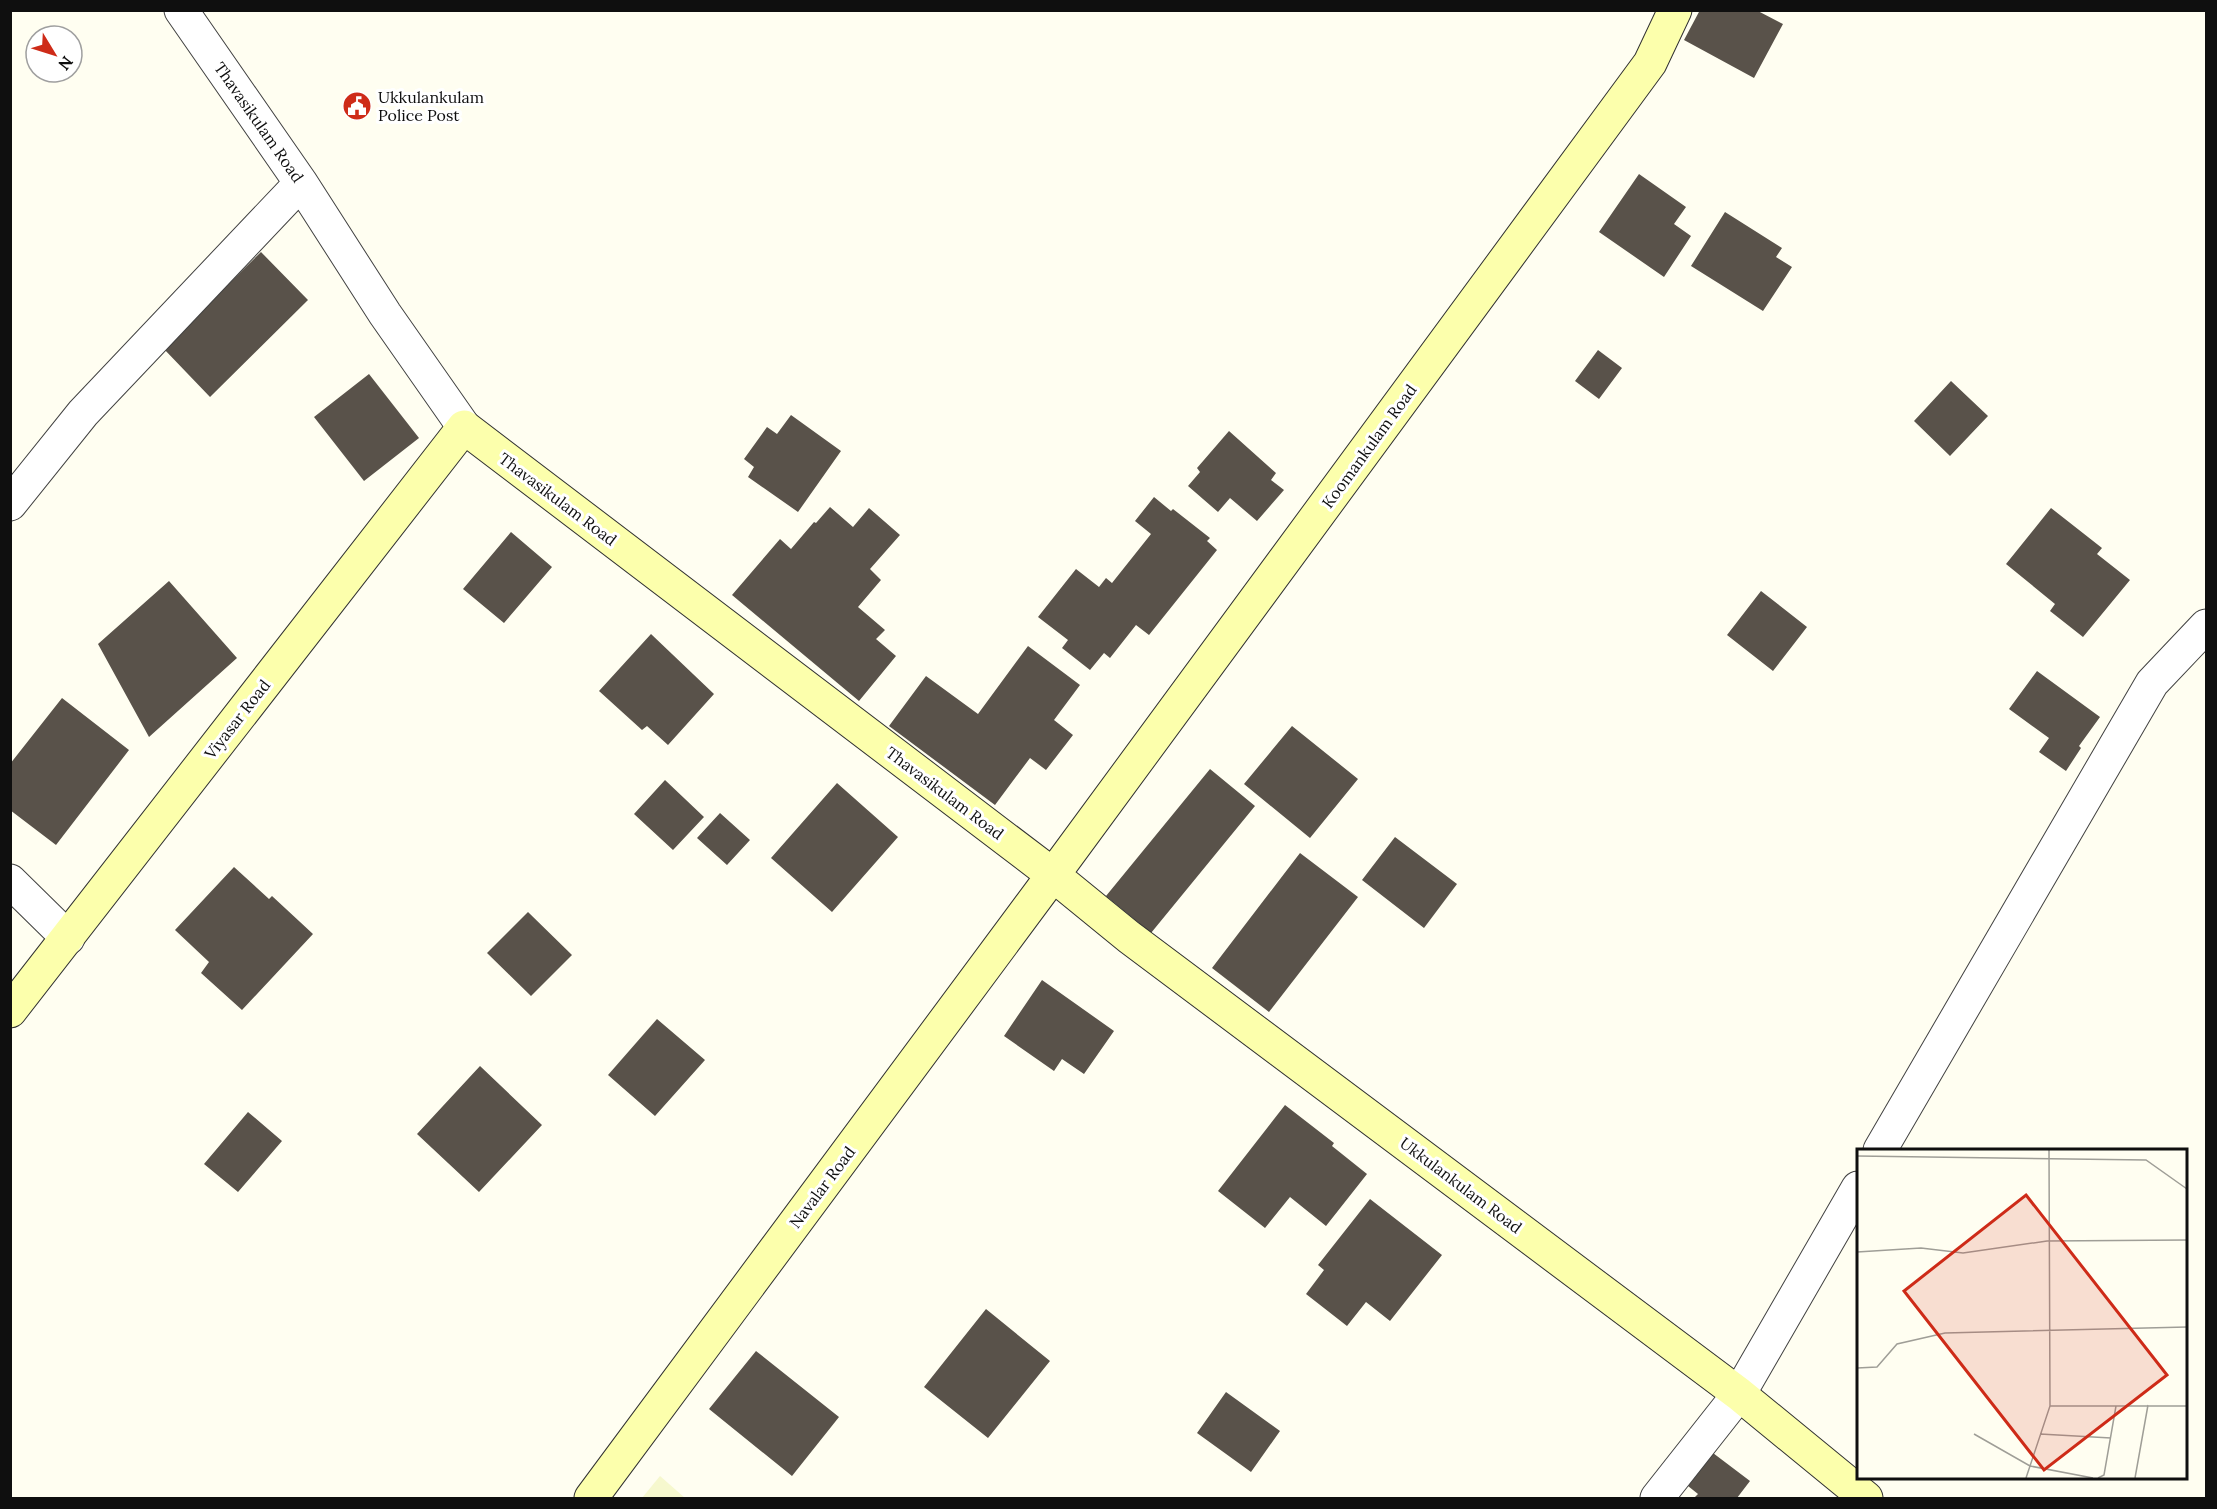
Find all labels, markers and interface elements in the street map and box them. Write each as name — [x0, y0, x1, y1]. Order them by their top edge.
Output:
north arrow — [24, 24, 84, 84]
text: N — [54, 52, 78, 74]
street label: Thavasikulam Road — [210, 58, 308, 186]
place label: Ukkulankulam Police Post — [378, 87, 484, 125]
public building icon: Ukkulankulam Police Post — [341, 90, 373, 122]
street label: Koomankulam Road — [1317, 380, 1421, 512]
street label: Thavasikulam Road — [495, 448, 621, 550]
street label: Viyasar Road — [199, 675, 274, 763]
street label: Thavasikulam Road — [882, 742, 1008, 844]
street label: Ukkulankulam Road — [1396, 1133, 1526, 1238]
street label: Navalar Road — [785, 1142, 859, 1232]
inset map — [1857, 1149, 2187, 1479]

